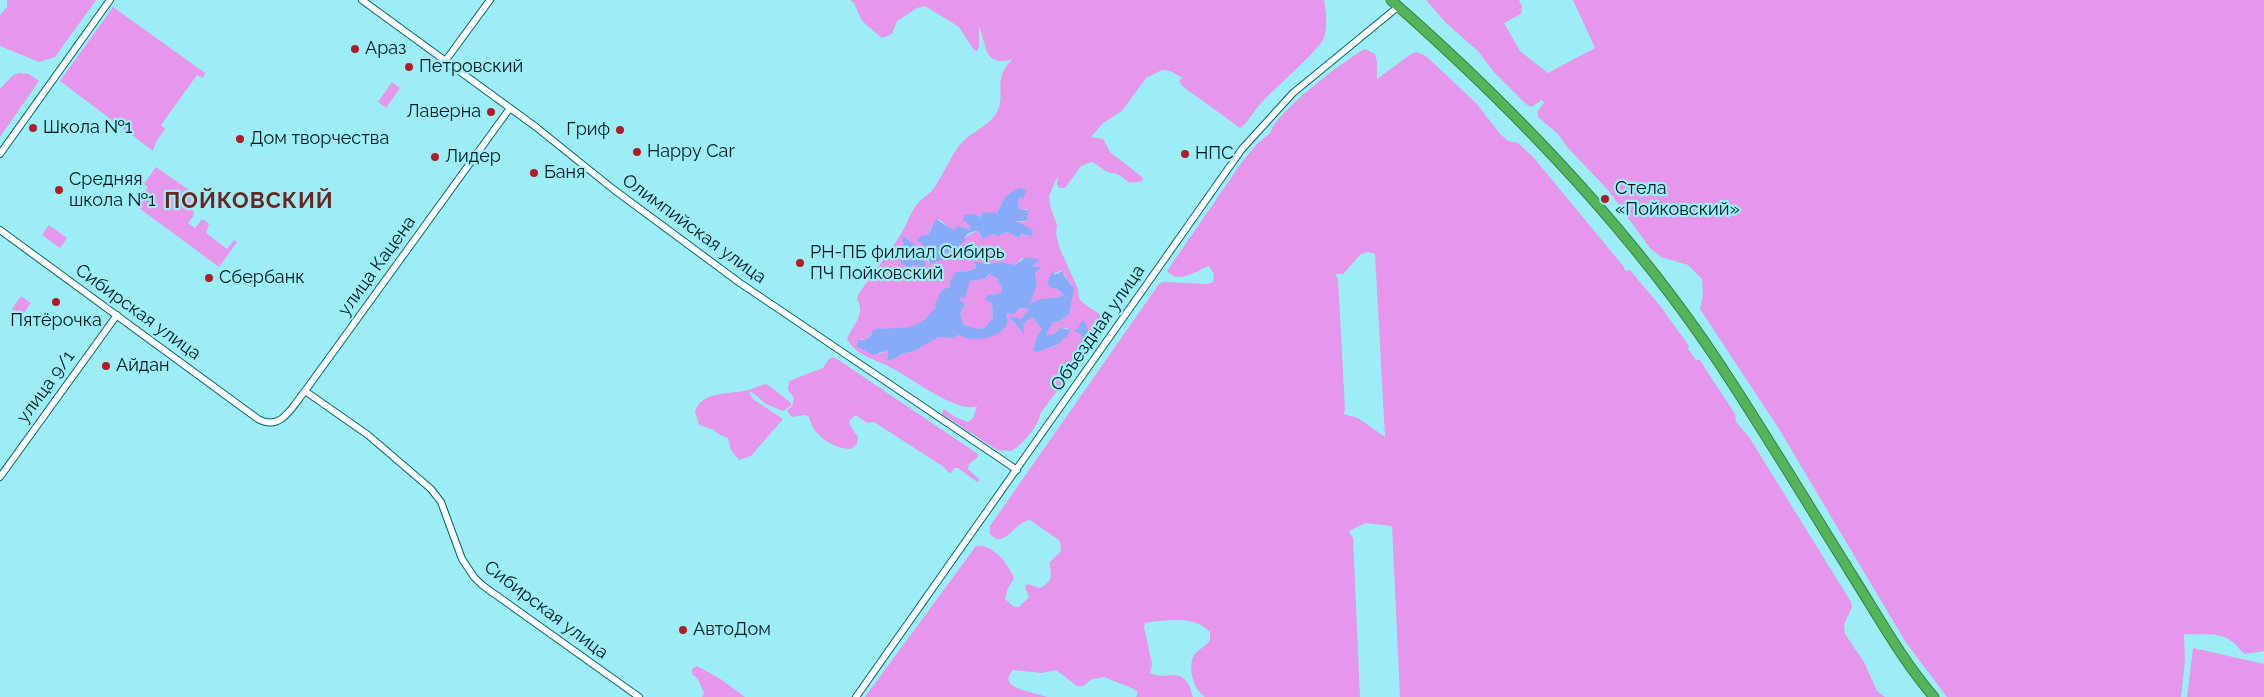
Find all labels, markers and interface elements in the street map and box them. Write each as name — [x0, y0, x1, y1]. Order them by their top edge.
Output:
place label: Араз — [365, 38, 406, 60]
marker: Араз — [349, 43, 361, 55]
place label: Петровский — [419, 56, 523, 78]
marker: Петровский — [403, 61, 415, 73]
place label: Лаверна — [406, 101, 481, 123]
marker: Лаверна — [485, 106, 497, 118]
place label: Школа №1 — [43, 117, 133, 139]
place label: Гриф — [566, 119, 610, 141]
marker: Школа №1 — [27, 122, 39, 134]
marker: Гриф — [614, 124, 626, 136]
place label: Дом творчества — [250, 128, 389, 150]
marker: Дом творчества — [234, 133, 246, 145]
place label: Happy Car — [647, 141, 735, 163]
place label: НПС — [1195, 143, 1233, 165]
place label: Лидер — [445, 146, 501, 168]
marker: Happy Car — [631, 146, 643, 158]
marker: НПС — [1179, 148, 1191, 160]
marker: Лидер — [429, 151, 441, 163]
place label: Баня — [544, 162, 585, 184]
marker: Баня — [528, 167, 540, 179]
place label: Средняя школа №1 — [69, 169, 156, 212]
street label: Олимпийская улица — [618, 170, 770, 288]
place label: Стела «Пойковский» — [1615, 178, 1740, 220]
marker: Средняя школа №1 — [53, 184, 65, 196]
district label: ПОЙКОВСКИЙ — [163, 188, 335, 214]
marker: Стела «Пойковский» — [1599, 193, 1611, 205]
street label: улица Кацена — [334, 212, 420, 320]
place label: РН-ПБ филиал Сибирь ПЧ Пойковский — [810, 242, 1005, 284]
marker: РН-ПБ филиал Сибирь ПЧ Пойковский — [794, 257, 806, 269]
street label: Сибирская улица — [71, 259, 205, 365]
street label: Объездная улица — [1046, 261, 1150, 395]
place label: Сбербанк — [219, 267, 305, 289]
marker: Сбербанк — [203, 272, 215, 284]
marker: Пятёрочка — [50, 296, 62, 308]
place label: Пятёрочка — [10, 310, 102, 332]
street label: улица 9/1 — [12, 347, 80, 427]
place label: Айдан — [116, 355, 170, 377]
marker: Айдан — [100, 360, 112, 372]
street label: Сибирская улица — [480, 556, 612, 664]
place label: АвтоДом — [693, 619, 771, 641]
marker: АвтоДом — [677, 624, 689, 636]

